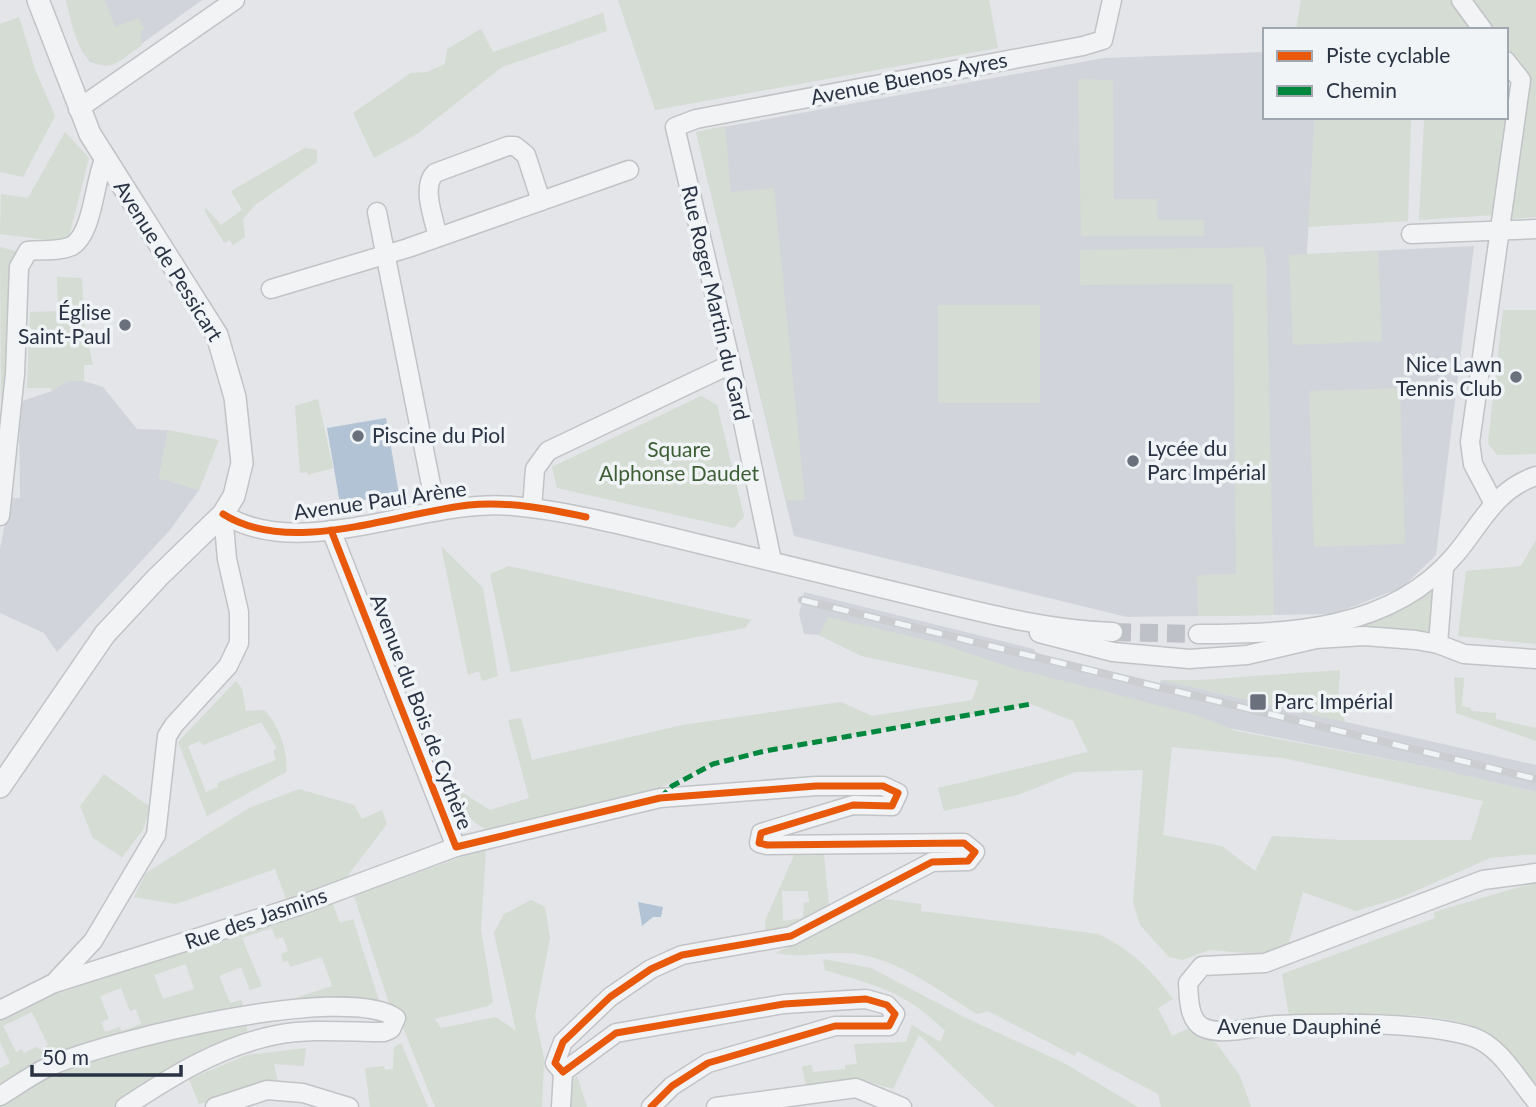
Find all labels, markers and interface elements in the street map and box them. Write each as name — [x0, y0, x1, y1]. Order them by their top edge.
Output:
legend — [1263, 28, 1508, 119]
text: Piste cyclable — [1326, 42, 1450, 67]
street label: Avenue Buenos Ayres — [808, 46, 1009, 109]
text: Chemin — [1326, 77, 1397, 102]
street label: Avenue de Pessicart — [110, 175, 229, 346]
street label: Rue Roger Martin du Gard — [677, 183, 756, 423]
place label: Église Saint-Paul — [18, 299, 111, 348]
marker: Église Saint-Paul — [117, 317, 133, 333]
place label: Nice Lawn Tennis Club — [1396, 351, 1502, 400]
marker: Nice Lawn Tennis Club — [1508, 369, 1524, 385]
place label: Piscine du Piol — [372, 422, 505, 447]
marker: Piscine du Piol — [350, 428, 366, 444]
place label: Lycée du Parc Impérial — [1147, 435, 1266, 484]
park label: Square Alphonse Daudet — [599, 436, 759, 485]
marker: Lycée du Parc Impérial — [1125, 453, 1141, 469]
street label: Avenue Paul Arène — [292, 475, 468, 524]
street label: Avenue du Bois de Cythère — [366, 590, 479, 833]
place label: Parc Impérial — [1274, 688, 1393, 713]
marker: Parc Impérial — [1248, 692, 1268, 712]
street label: Rue des Jasmins — [181, 882, 330, 954]
street label: Avenue Dauphiné — [1217, 1013, 1381, 1038]
scale bar — [32, 1034, 180, 1078]
text: 50 m — [42, 1044, 89, 1069]

